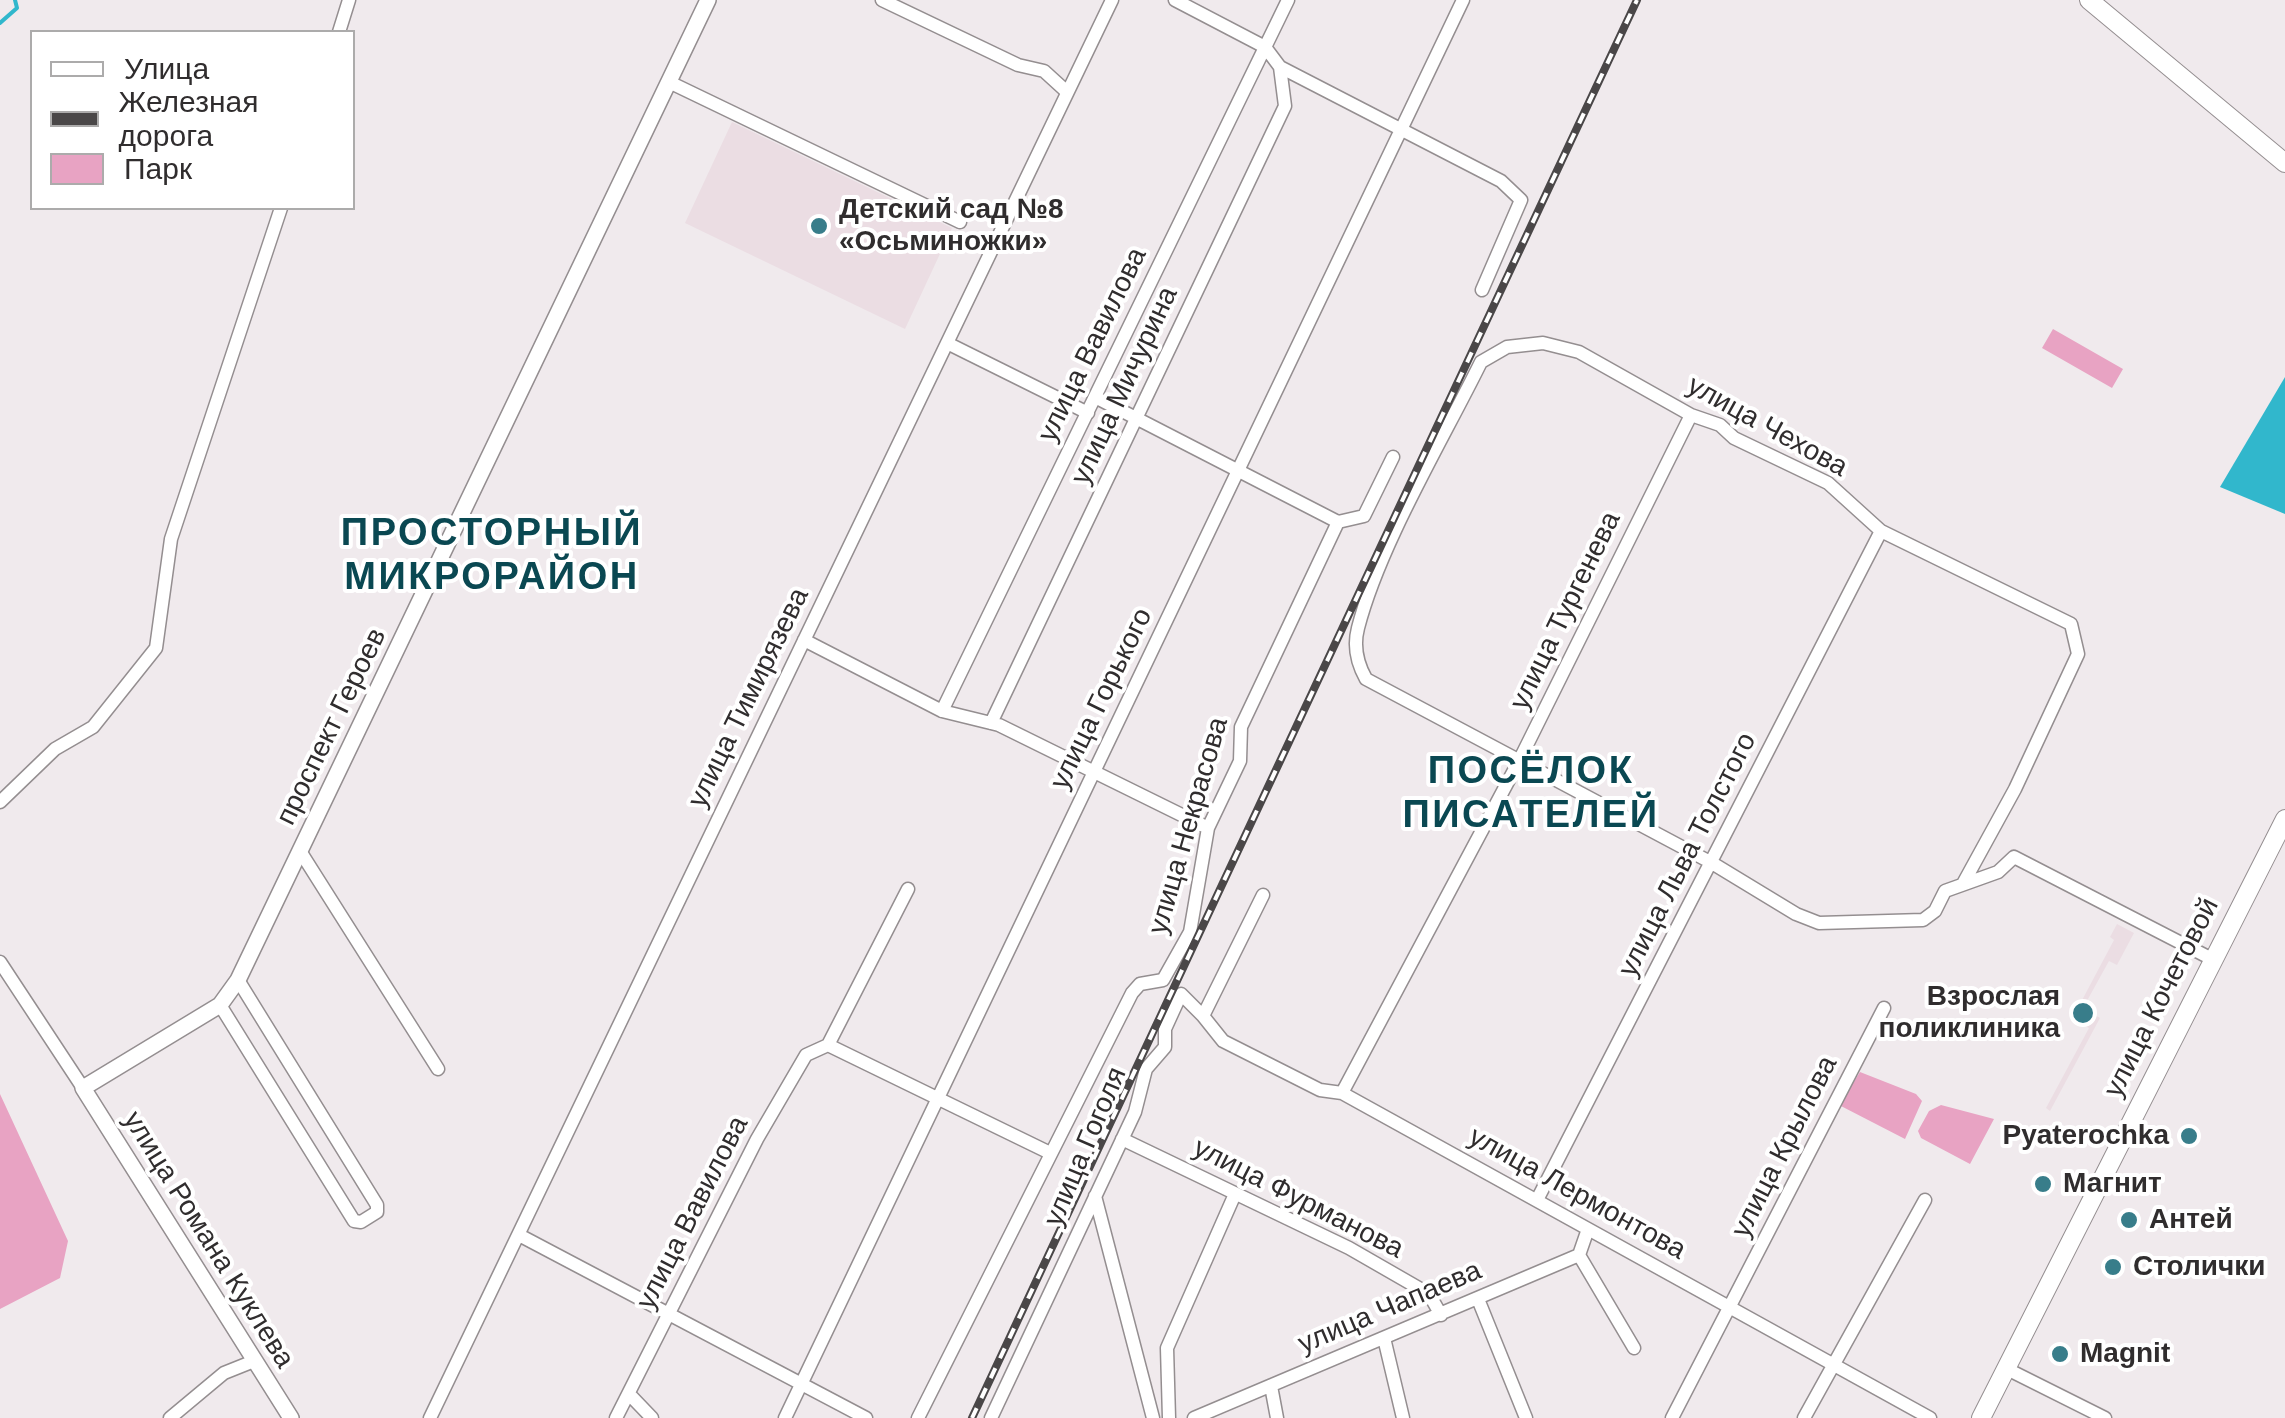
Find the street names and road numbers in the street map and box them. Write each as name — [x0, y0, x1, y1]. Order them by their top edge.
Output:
street label: улица Вавилова — [1031, 242, 1155, 448]
street label: улица Мичурина — [1065, 282, 1185, 490]
street label: улица Чехова — [1681, 369, 1853, 485]
street label: улица Тургенева — [1504, 507, 1628, 715]
street label: улица Тимирязева — [681, 583, 817, 813]
street label: улица Горького — [1044, 603, 1160, 795]
street label: проспект Героев — [270, 623, 394, 831]
street label: улица Некрасова — [1142, 714, 1236, 938]
street label: улица Льва Толстого — [1612, 727, 1764, 983]
street label: улица Кочетовой — [2097, 893, 2227, 1103]
street label: улица Крылова — [1725, 1051, 1845, 1243]
street label: улица Гоголя — [1037, 1062, 1135, 1232]
street label: улица Романа Куклева — [115, 1105, 301, 1375]
street label: улица Вавилова — [630, 1111, 756, 1315]
street label: улица Лермонтова — [1463, 1120, 1691, 1268]
street label: улица Фурманова — [1187, 1132, 1409, 1266]
street label: улица Чапаева — [1293, 1254, 1487, 1362]

